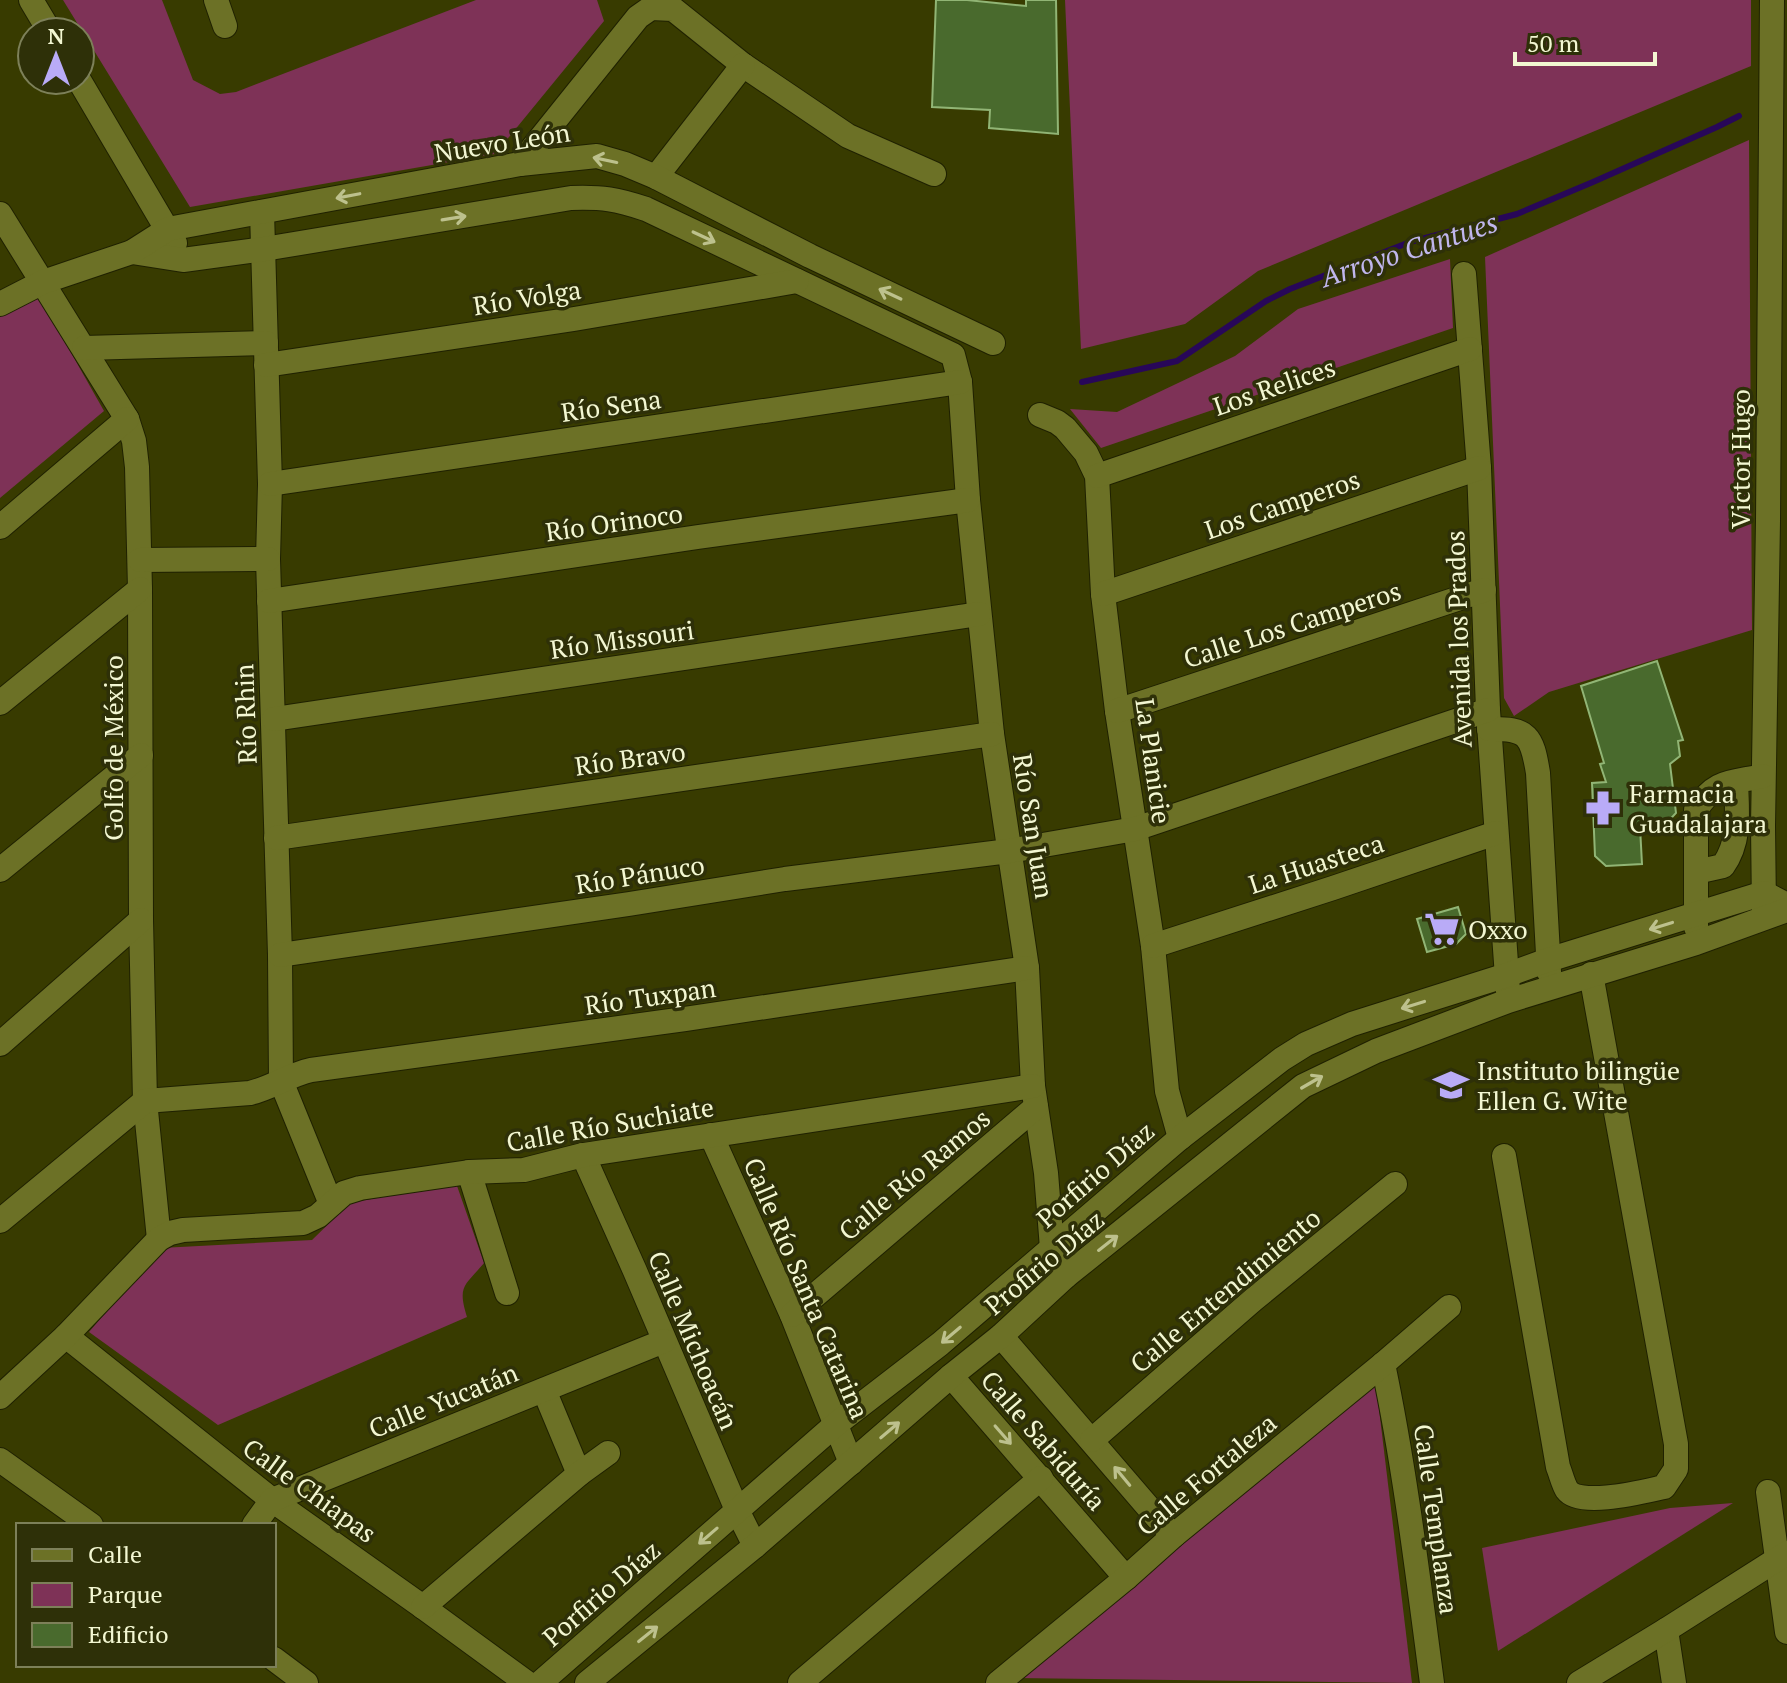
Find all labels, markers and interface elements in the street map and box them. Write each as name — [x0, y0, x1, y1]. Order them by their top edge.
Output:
north arrow — [16, 16, 96, 96]
scale bar — [1515, 16, 1655, 66]
text: N — [48, 21, 65, 50]
text: 50 m — [1527, 27, 1579, 59]
street label: Nuevo León — [432, 114, 572, 170]
one-way arrow — [592, 151, 618, 166]
one-way arrow — [336, 189, 362, 204]
water label: Arroyo Cantues — [1314, 203, 1502, 296]
one-way arrow — [441, 209, 466, 224]
one-way arrow — [692, 230, 716, 245]
street label: Río Volga — [471, 272, 583, 322]
one-way arrow — [878, 286, 902, 301]
street label: Los Relices — [1208, 349, 1340, 423]
street label: Río Sena — [559, 381, 663, 429]
street label: Victor Hugo — [1723, 389, 1757, 529]
street label: Los Camperos — [1200, 462, 1364, 546]
street label: Río Orinoco — [543, 496, 685, 548]
street label: Avenida los Prados — [1437, 530, 1479, 748]
street label: Calle Los Camperos — [1179, 573, 1405, 675]
street label: Río Missouri — [548, 612, 696, 666]
street label: Golfo de México — [96, 655, 130, 841]
street label: Río Rhin — [226, 663, 264, 765]
street label: La Planicie — [1128, 696, 1180, 826]
street label: Río Bravo — [573, 733, 687, 783]
street label: Río San Juan — [1006, 751, 1062, 901]
place label: Farmacia Guadalajara — [1629, 776, 1767, 840]
pharmacy icon: Farmacia Guadalajara — [1584, 789, 1622, 827]
street label: La Huasteca — [1244, 825, 1388, 901]
street label: Río Pánuco — [573, 847, 707, 901]
supermarket icon: Oxxo — [1423, 910, 1461, 948]
place label: Oxxo — [1468, 912, 1528, 946]
one-way arrow — [1648, 919, 1674, 934]
street label: Río Tuxpan — [582, 970, 718, 1022]
one-way arrow — [1401, 998, 1427, 1013]
place label: Instituto bilingüe Ellen G. Wite — [1477, 1053, 1680, 1117]
school or university icon: Instituto bilingüe Ellen G. Wite — [1432, 1066, 1470, 1104]
one-way arrow — [1300, 1074, 1323, 1090]
street label: Calle Río Suchiate — [504, 1089, 716, 1159]
street label: Calle Río Ramos — [831, 1101, 997, 1247]
street label: Porfirio Díaz — [1029, 1114, 1161, 1234]
street label: Calle Río Santa Catarina — [737, 1152, 877, 1424]
street label: Calle Entendimiento — [1123, 1200, 1327, 1380]
street label: Profirio Díaz — [977, 1202, 1111, 1322]
one-way arrow — [1097, 1234, 1118, 1252]
street label: Calle Michoacán — [641, 1246, 747, 1434]
one-way arrow — [941, 1325, 962, 1343]
street label: Calle Yucatán — [363, 1355, 523, 1445]
street label: Calle Sabiduría — [974, 1363, 1114, 1517]
street label: Calle Fortaleza — [1129, 1405, 1283, 1543]
one-way arrow — [879, 1421, 899, 1439]
street label: Calle Templanza — [1407, 1422, 1467, 1616]
one-way arrow — [994, 1424, 1012, 1444]
street label: Calle Chiapas — [236, 1430, 384, 1550]
one-way arrow — [1113, 1467, 1131, 1487]
legend — [16, 1523, 276, 1667]
one-way arrow — [698, 1526, 718, 1544]
street label: Porfirio Díaz — [535, 1533, 667, 1653]
text: Calle — [88, 1538, 142, 1570]
text: Parque — [88, 1578, 163, 1610]
text: Edificio — [88, 1618, 169, 1650]
one-way arrow — [637, 1626, 658, 1643]

